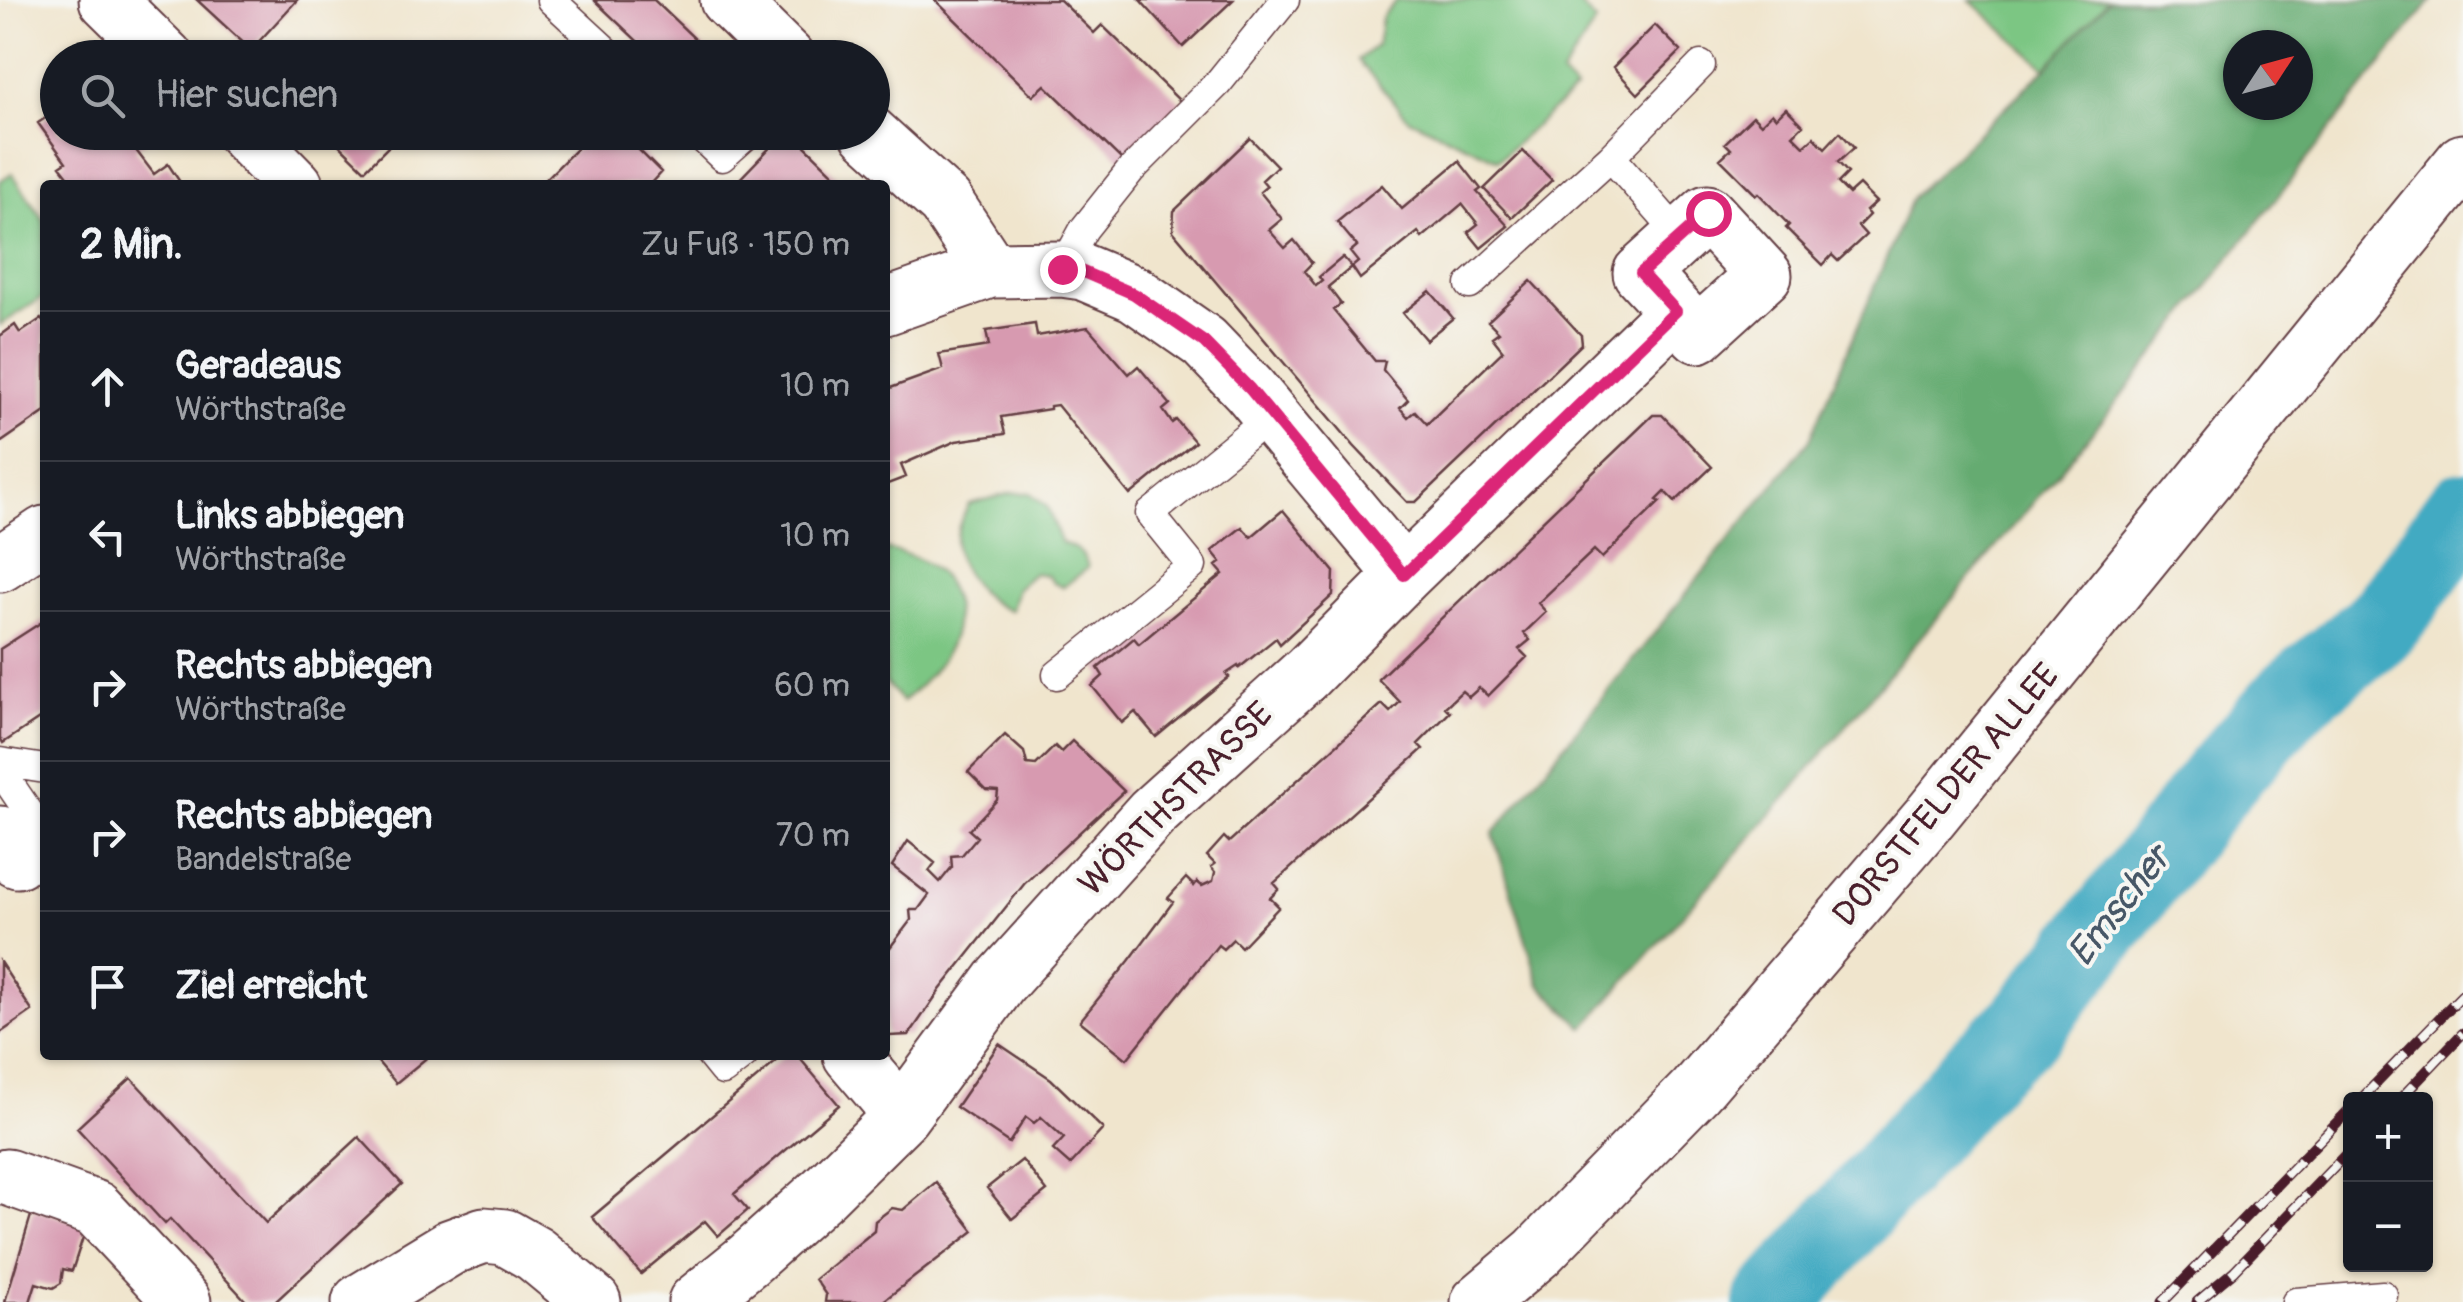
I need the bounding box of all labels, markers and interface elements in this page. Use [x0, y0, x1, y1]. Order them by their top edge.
north arrow [2223, 30, 2313, 120]
search box [40, 40, 890, 150]
icon: search [75, 68, 130, 123]
text: Hier suchen [155, 71, 338, 119]
route start [1686, 191, 1732, 237]
text: 2 Min. [80, 219, 183, 271]
text: Zu Fuß · 150 m [641, 225, 850, 265]
route end [1040, 247, 1086, 293]
text: Geradeaus [175, 342, 341, 390]
icon: ahead [80, 359, 135, 414]
text: 10 m [780, 366, 850, 406]
text: Wörthstraße [175, 390, 346, 430]
text: Links abbiegen [175, 492, 404, 540]
icon: left [80, 509, 135, 564]
text: 10 m [780, 516, 850, 556]
text: Wörthstraße [175, 540, 346, 580]
text: Rechts abbiegen [175, 642, 433, 690]
street label: DORSTFELDER ALLEE [1823, 655, 2069, 935]
icon: right [80, 659, 135, 714]
text: 60 m [774, 666, 850, 706]
text: Wörthstraße [175, 690, 346, 730]
street label: WÖRTHSTRASSE [1070, 693, 1282, 905]
text: Rechts abbiegen [175, 792, 433, 840]
icon: right [80, 809, 135, 864]
text: 70 m [776, 816, 850, 856]
water label: Emscher [2057, 833, 2184, 976]
text: Bandelstraße [175, 840, 351, 880]
icon: arrive [80, 959, 135, 1014]
text: Ziel erreicht [175, 962, 367, 1010]
map controls [2343, 1092, 2433, 1272]
button: + [2343, 1092, 2433, 1182]
button: − [2343, 1182, 2433, 1272]

